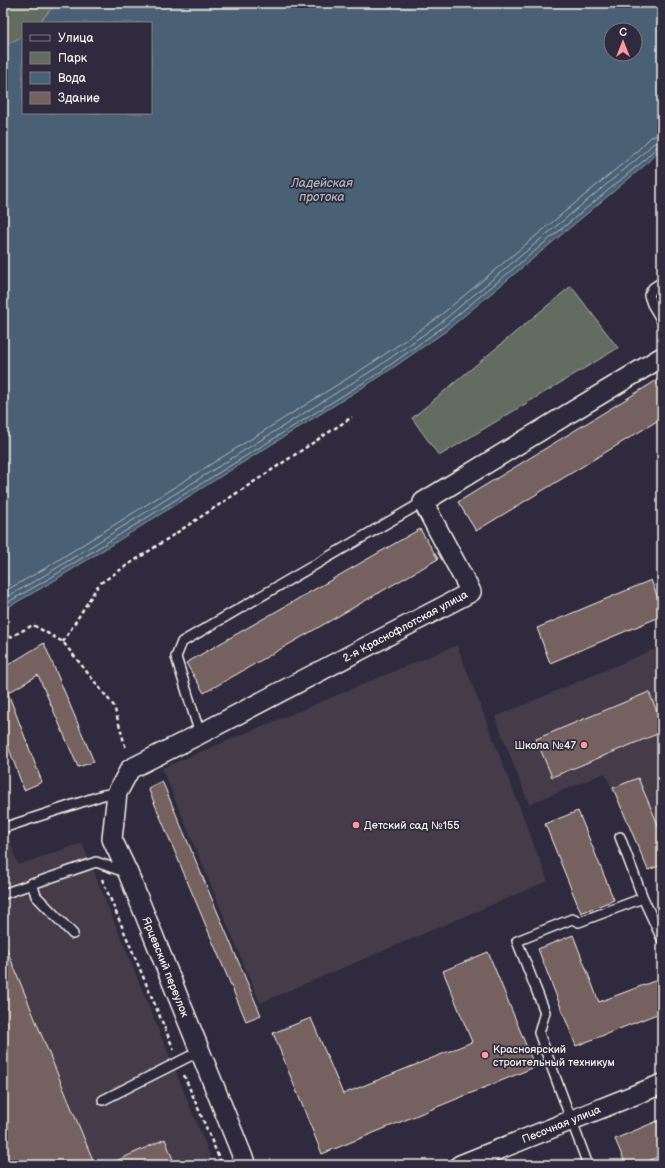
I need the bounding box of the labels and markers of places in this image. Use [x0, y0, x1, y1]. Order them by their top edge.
place label: Школа №47 [514, 739, 577, 752]
marker: Школа №47 [579, 740, 589, 750]
place label: Детский сад №155 [364, 819, 460, 832]
marker: Детский сад №155 [351, 820, 361, 830]
place label: Красноярский строительный техникум [493, 1043, 615, 1069]
marker: Красноярский строительный техникум [480, 1050, 490, 1060]

